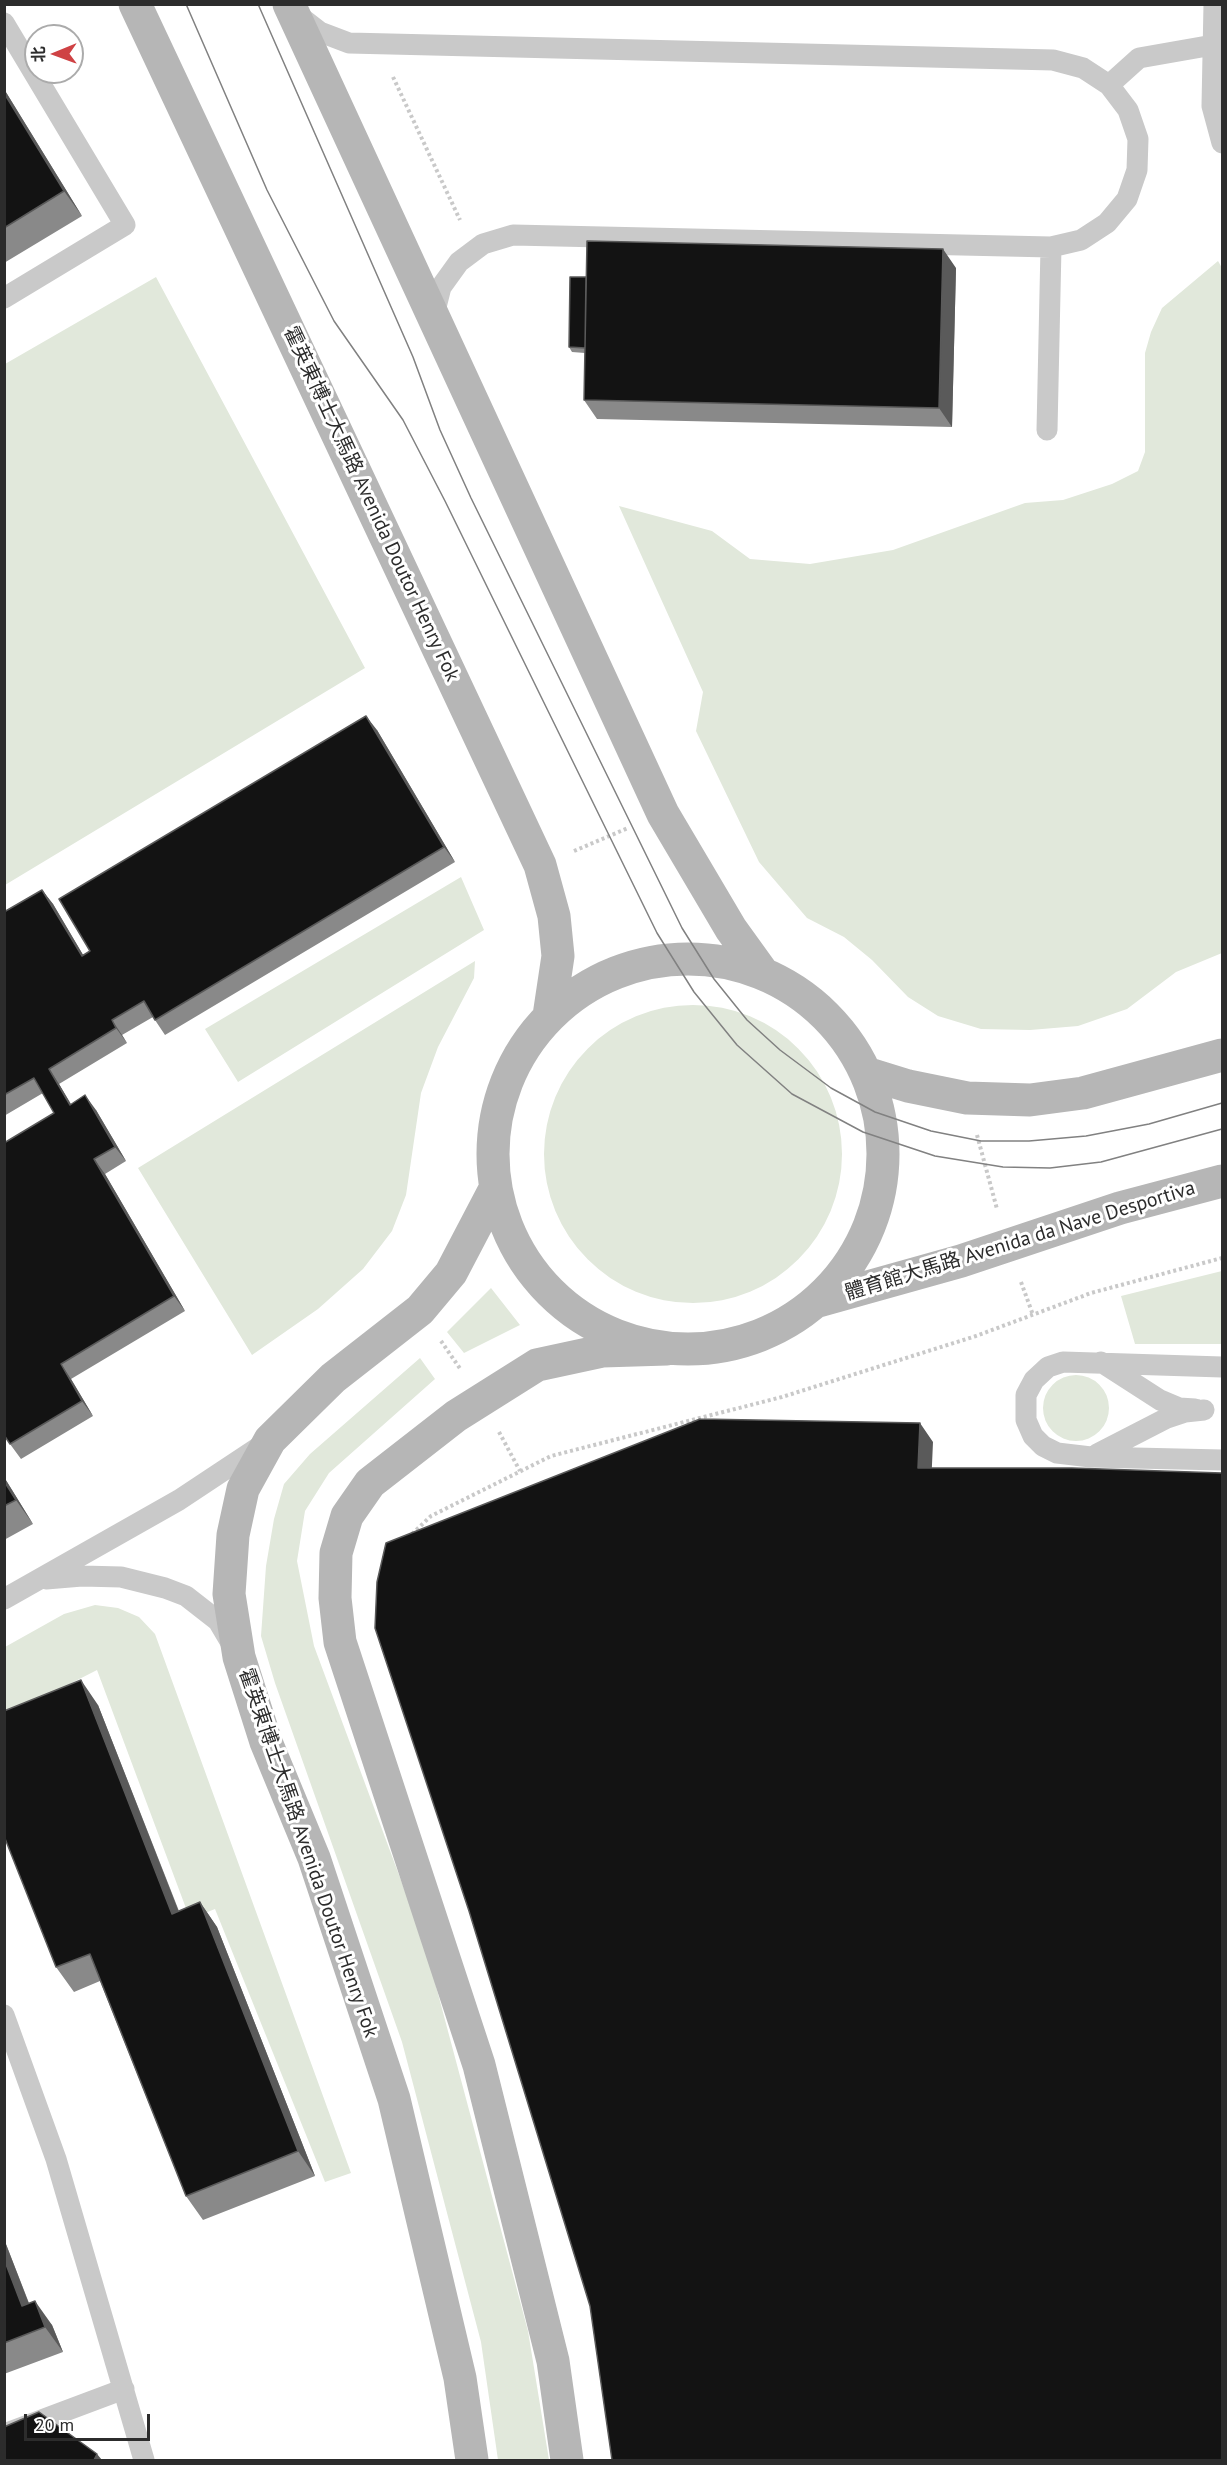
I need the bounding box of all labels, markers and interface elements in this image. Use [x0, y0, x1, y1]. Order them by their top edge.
north arrow [24, 24, 84, 84]
text: 北 [28, 46, 48, 62]
street label: 霍英東博士大馬路 Avenida Doutor Henry Fok [278, 323, 464, 685]
street label: 體育館大馬路 Avenida da Nave Desportiva [842, 1176, 1198, 1306]
street label: 霍英東博士大馬路 Avenida Doutor Henry Fok [233, 1665, 383, 2041]
scale bar [27, 2402, 153, 2440]
text: 20 m [35, 2413, 74, 2436]

